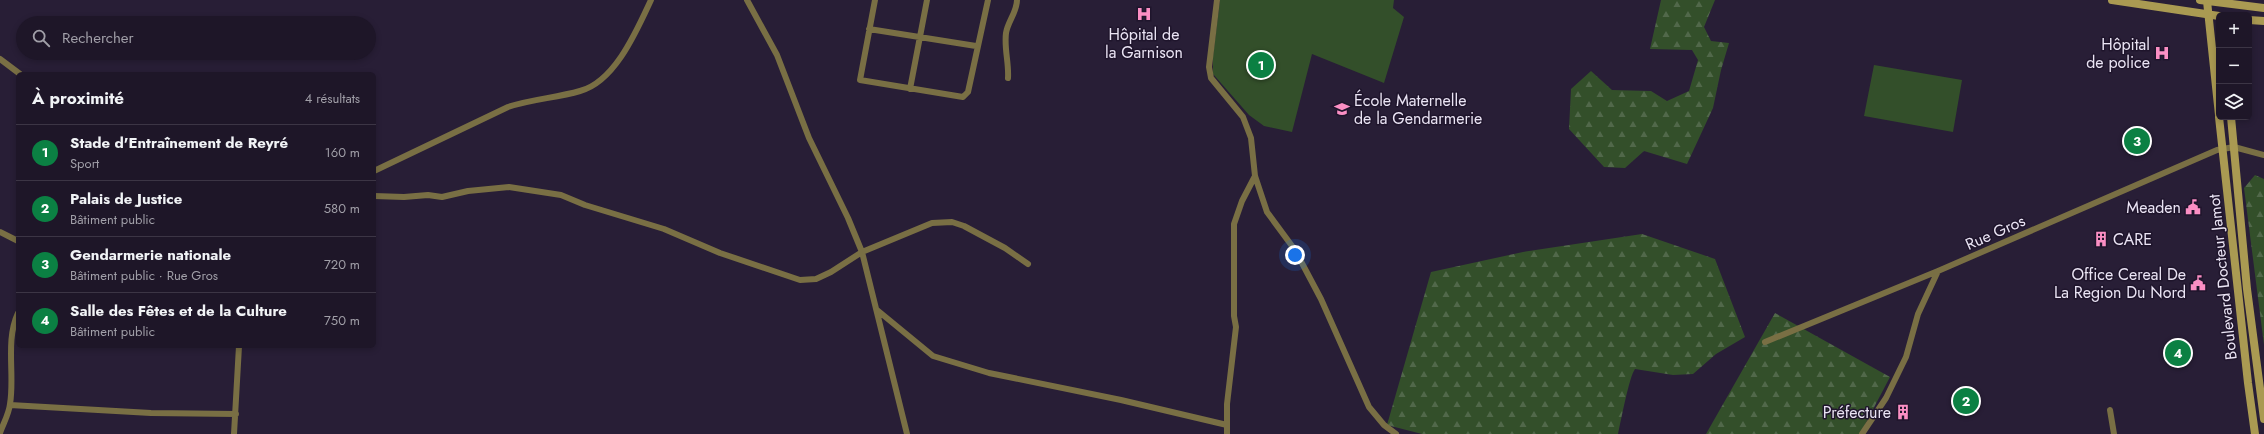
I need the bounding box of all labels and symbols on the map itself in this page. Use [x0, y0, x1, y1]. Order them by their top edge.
hospital icon: Hôpital de la Garnison [1135, 5, 1153, 23]
place label: Hôpital de la Garnison [1105, 23, 1183, 64]
place label: Hôpital de police [2086, 33, 2150, 74]
hospital icon: Hôpital de police [2153, 44, 2171, 62]
pin: 1 [1248, 50, 1274, 80]
place label: École Maternelle de la Gendarmerie [1354, 89, 1482, 130]
school or university icon: École Maternelle de la Gendarmerie [1333, 100, 1351, 118]
pin: 3 [2124, 126, 2150, 156]
street label: Boulevard Docteur Jamot [2202, 193, 2243, 361]
place label: Meaden [2126, 196, 2181, 219]
public building icon: Meaden [2184, 198, 2202, 216]
street label: Rue Gros [1962, 209, 2029, 256]
place label: CARE [2113, 228, 2152, 251]
building icon: CARE [2092, 230, 2110, 248]
your location [1285, 245, 1305, 265]
place label: Office Cereal De La Region Du Nord [2054, 263, 2186, 304]
public building icon: Office Cereal De La Region Du Nord [2189, 274, 2207, 292]
pin: 4 [2165, 338, 2191, 368]
pin: 2 [1953, 386, 1979, 416]
place label: Préfecture [1823, 401, 1891, 424]
building icon: Préfecture [1894, 403, 1912, 421]

